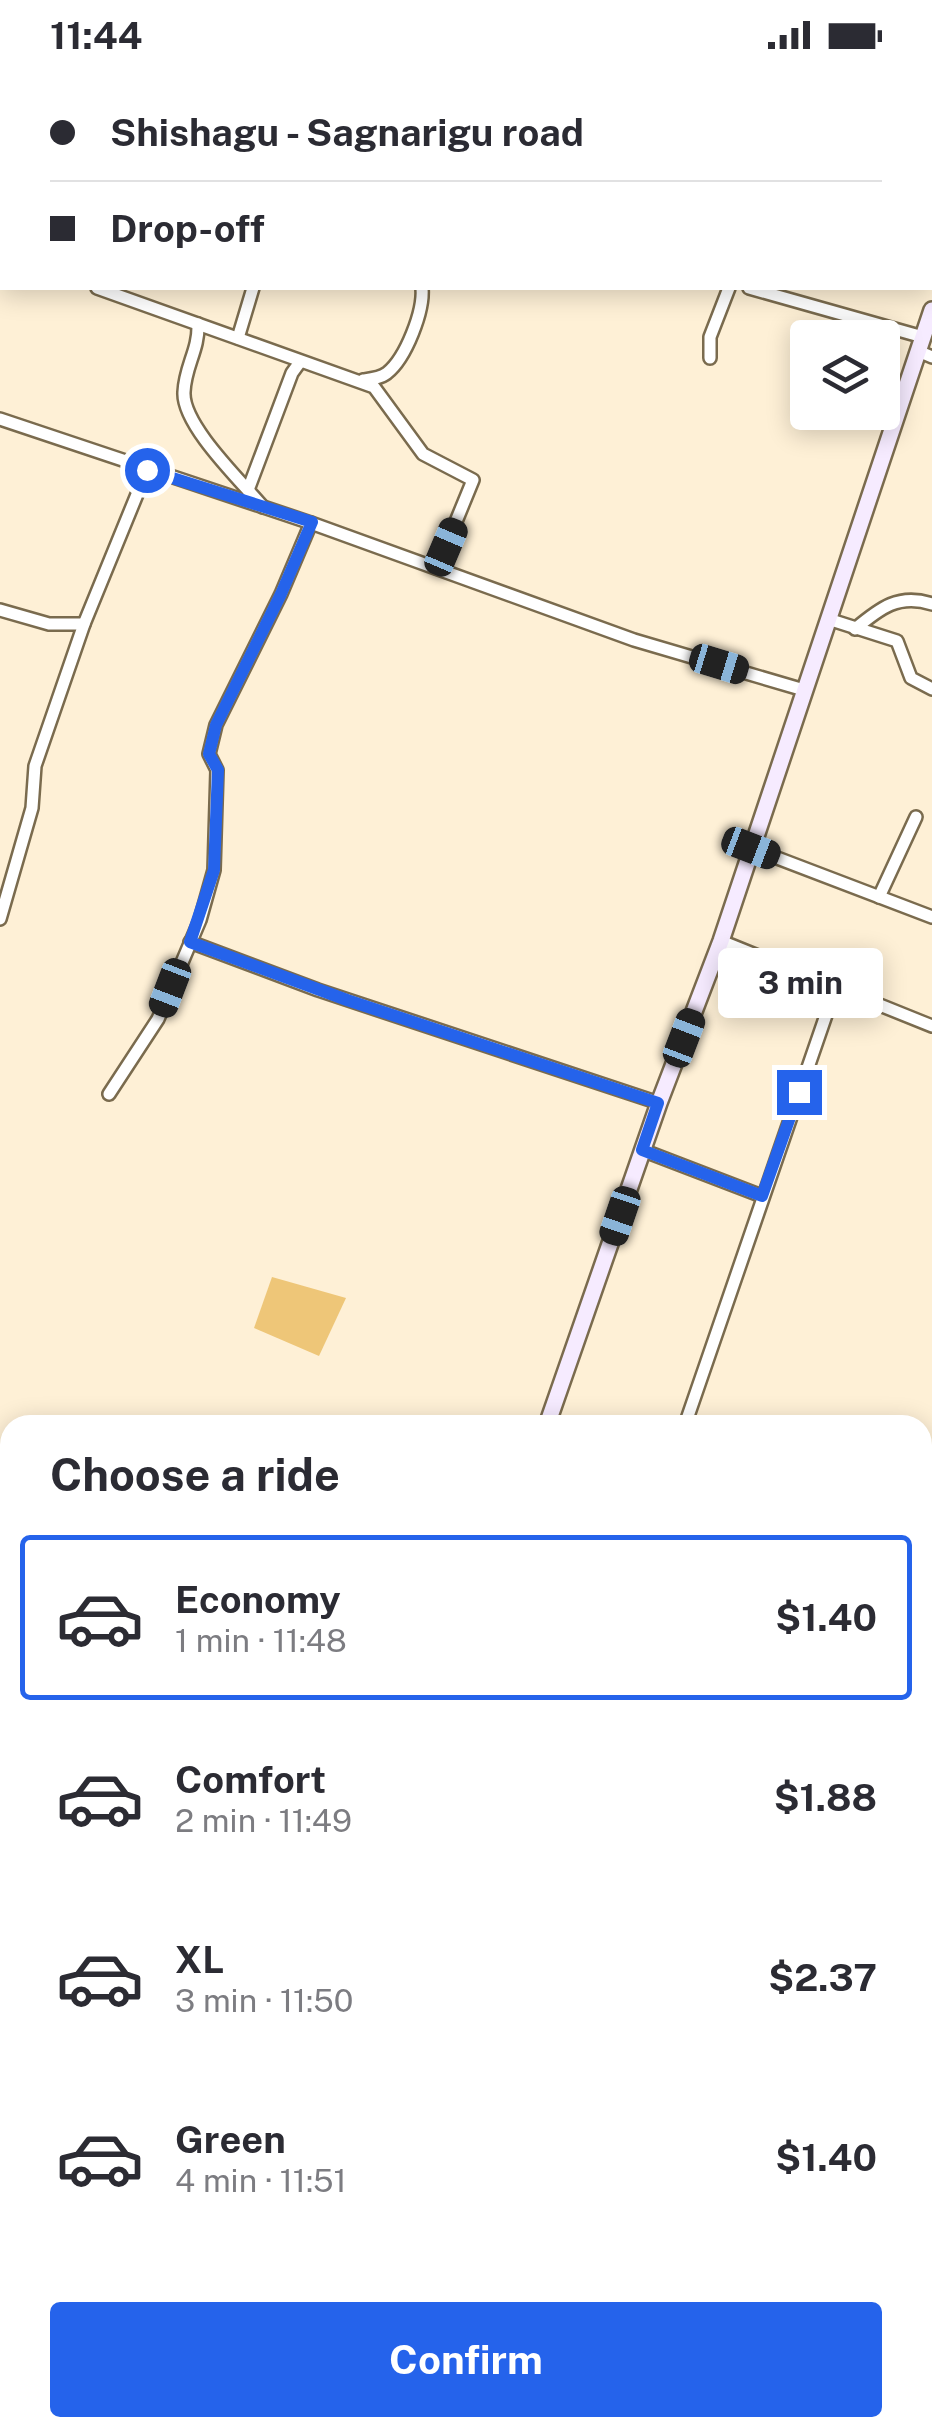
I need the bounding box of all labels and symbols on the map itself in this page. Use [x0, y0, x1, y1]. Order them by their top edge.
route start [125, 448, 170, 493]
car [420, 514, 472, 580]
car [686, 641, 752, 687]
car [718, 823, 784, 873]
callout: 3 min [716, 947, 882, 1017]
car [145, 955, 195, 1021]
car [659, 1005, 709, 1071]
route end [777, 1070, 822, 1115]
car [596, 1183, 644, 1249]

